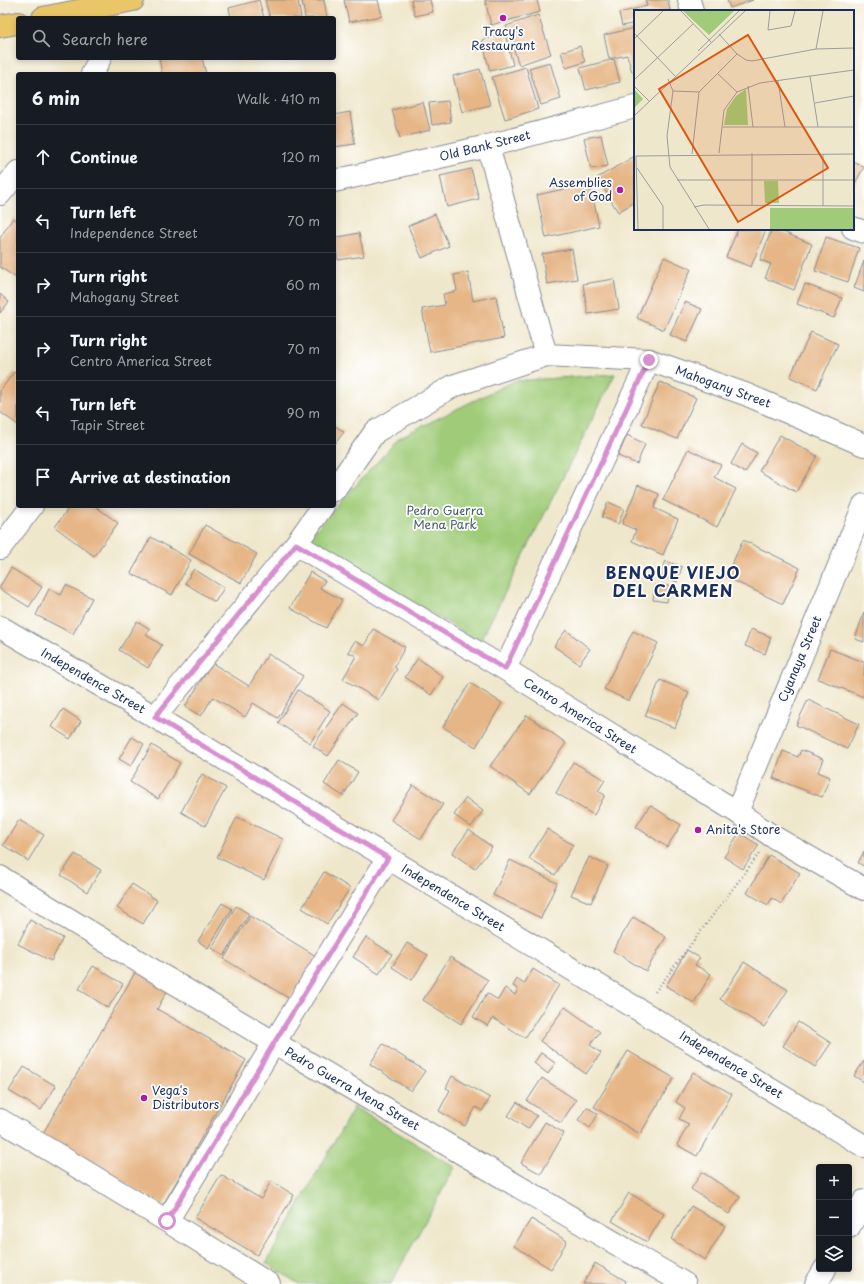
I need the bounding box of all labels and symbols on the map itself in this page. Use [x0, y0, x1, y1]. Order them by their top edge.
inset map [634, 10, 854, 230]
marker: Tracy's Restaurant [498, 13, 508, 23]
place label: Tracy's Restaurant [471, 22, 535, 54]
street label: Old Bank Street [437, 125, 532, 165]
place label: Assemblies of God [549, 173, 613, 205]
marker: Assemblies of God [615, 185, 625, 195]
route end [640, 351, 658, 369]
street label: Mahogany Street [673, 360, 774, 412]
park label: Pedro Guerra Mena Park [407, 501, 484, 533]
district label: BENQUE VIEJO DEL CARMEN [606, 560, 740, 602]
street label: Cyanaya Street [773, 613, 825, 705]
street label: Independence Street [38, 643, 149, 717]
street label: Centro America Street [520, 673, 641, 758]
place label: Anita's Store [706, 820, 780, 838]
marker: Anita's Store [693, 825, 703, 835]
street label: Independence Street [398, 859, 509, 935]
street label: Independence Street [676, 1026, 787, 1102]
street label: Pedro Guerra Mena Street [282, 1042, 423, 1134]
place label: Vega's Distributors [152, 1081, 220, 1113]
marker: Vega's Distributors [139, 1093, 149, 1103]
route start [158, 1212, 176, 1230]

